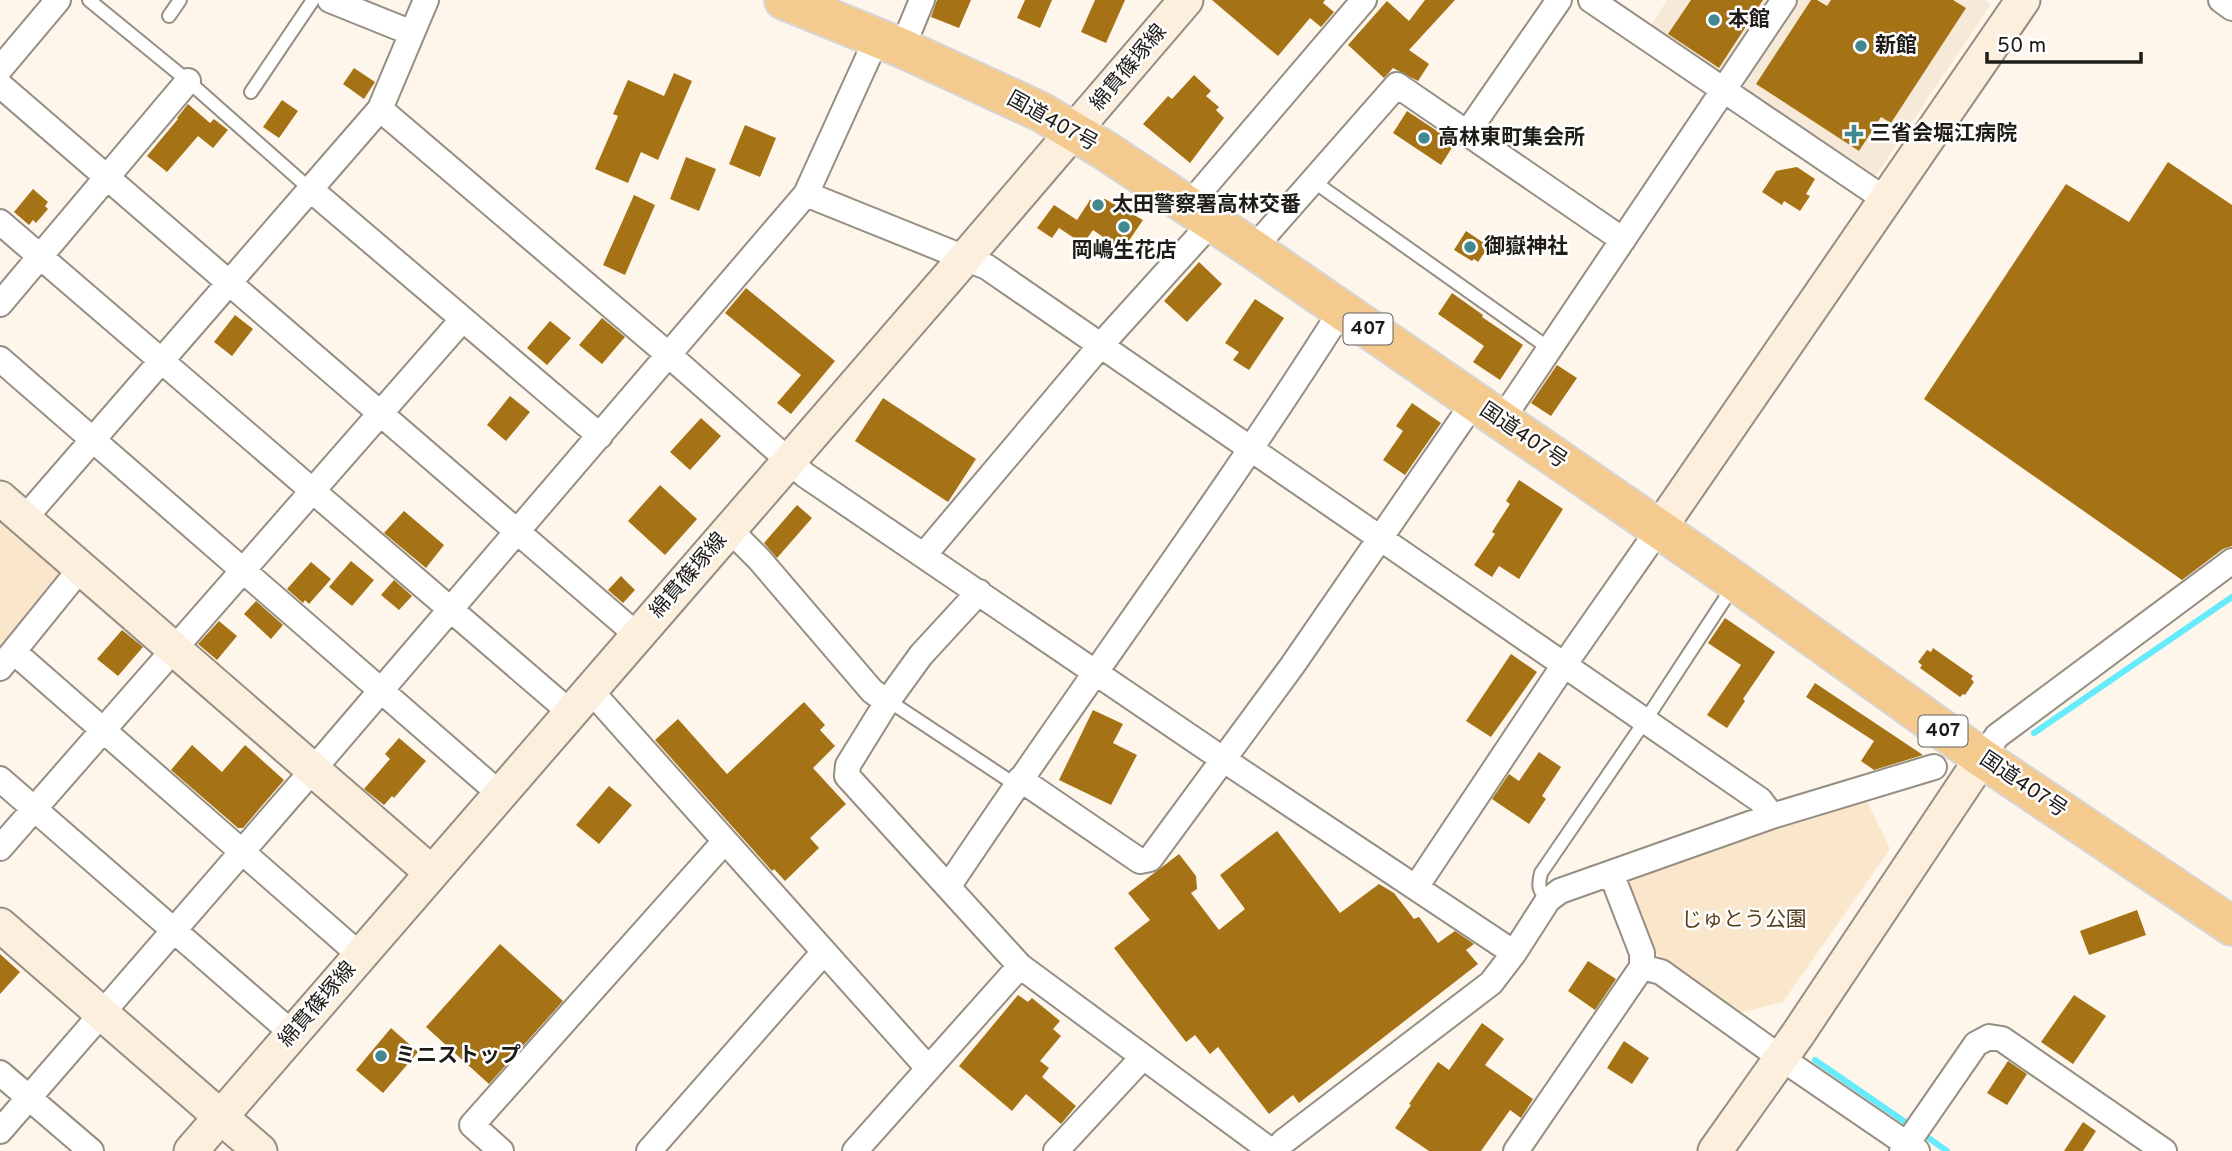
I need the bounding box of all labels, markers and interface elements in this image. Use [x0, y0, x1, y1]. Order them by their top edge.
place label: 本館 [1728, 7, 1770, 34]
marker: 本館 [1706, 12, 1722, 28]
street label: 綿貫篠塚線 [1085, 19, 1173, 117]
scale bar [1987, 21, 2141, 65]
place label: 新館 [1875, 33, 1917, 60]
text: 50 m [1997, 33, 2046, 60]
marker: 新館 [1853, 38, 1869, 54]
street label: 国道407号 [1002, 86, 1102, 158]
place label: 三省会堀江病院 [1870, 121, 2017, 148]
marker: 三省会堀江病院 [1844, 124, 1864, 144]
place label: 高林東町集会所 [1438, 125, 1585, 152]
marker: 高林東町集会所 [1416, 130, 1432, 146]
place label: 太田警察署高林交番 [1112, 192, 1301, 219]
marker: 太田警察署高林交番 [1090, 197, 1106, 213]
marker: 岡嶋生花店 [1116, 219, 1132, 235]
place label: 御嶽神社 [1484, 234, 1568, 261]
place label: 岡嶋生花店 [1072, 238, 1177, 265]
marker: 御嶽神社 [1462, 239, 1478, 255]
road number: 407 [1344, 314, 1392, 344]
street label: 国道407号 [1474, 397, 1572, 475]
street label: 綿貫篠塚線 [644, 528, 734, 624]
road number: 407 [1918, 716, 1968, 746]
street label: 国道407号 [1974, 746, 2072, 824]
park label: じゅとう公園 [1681, 907, 1807, 934]
street label: 綿貫篠塚線 [273, 957, 363, 1053]
place label: ミニストップ [395, 1043, 521, 1070]
marker: ミニストップ [373, 1048, 389, 1064]

